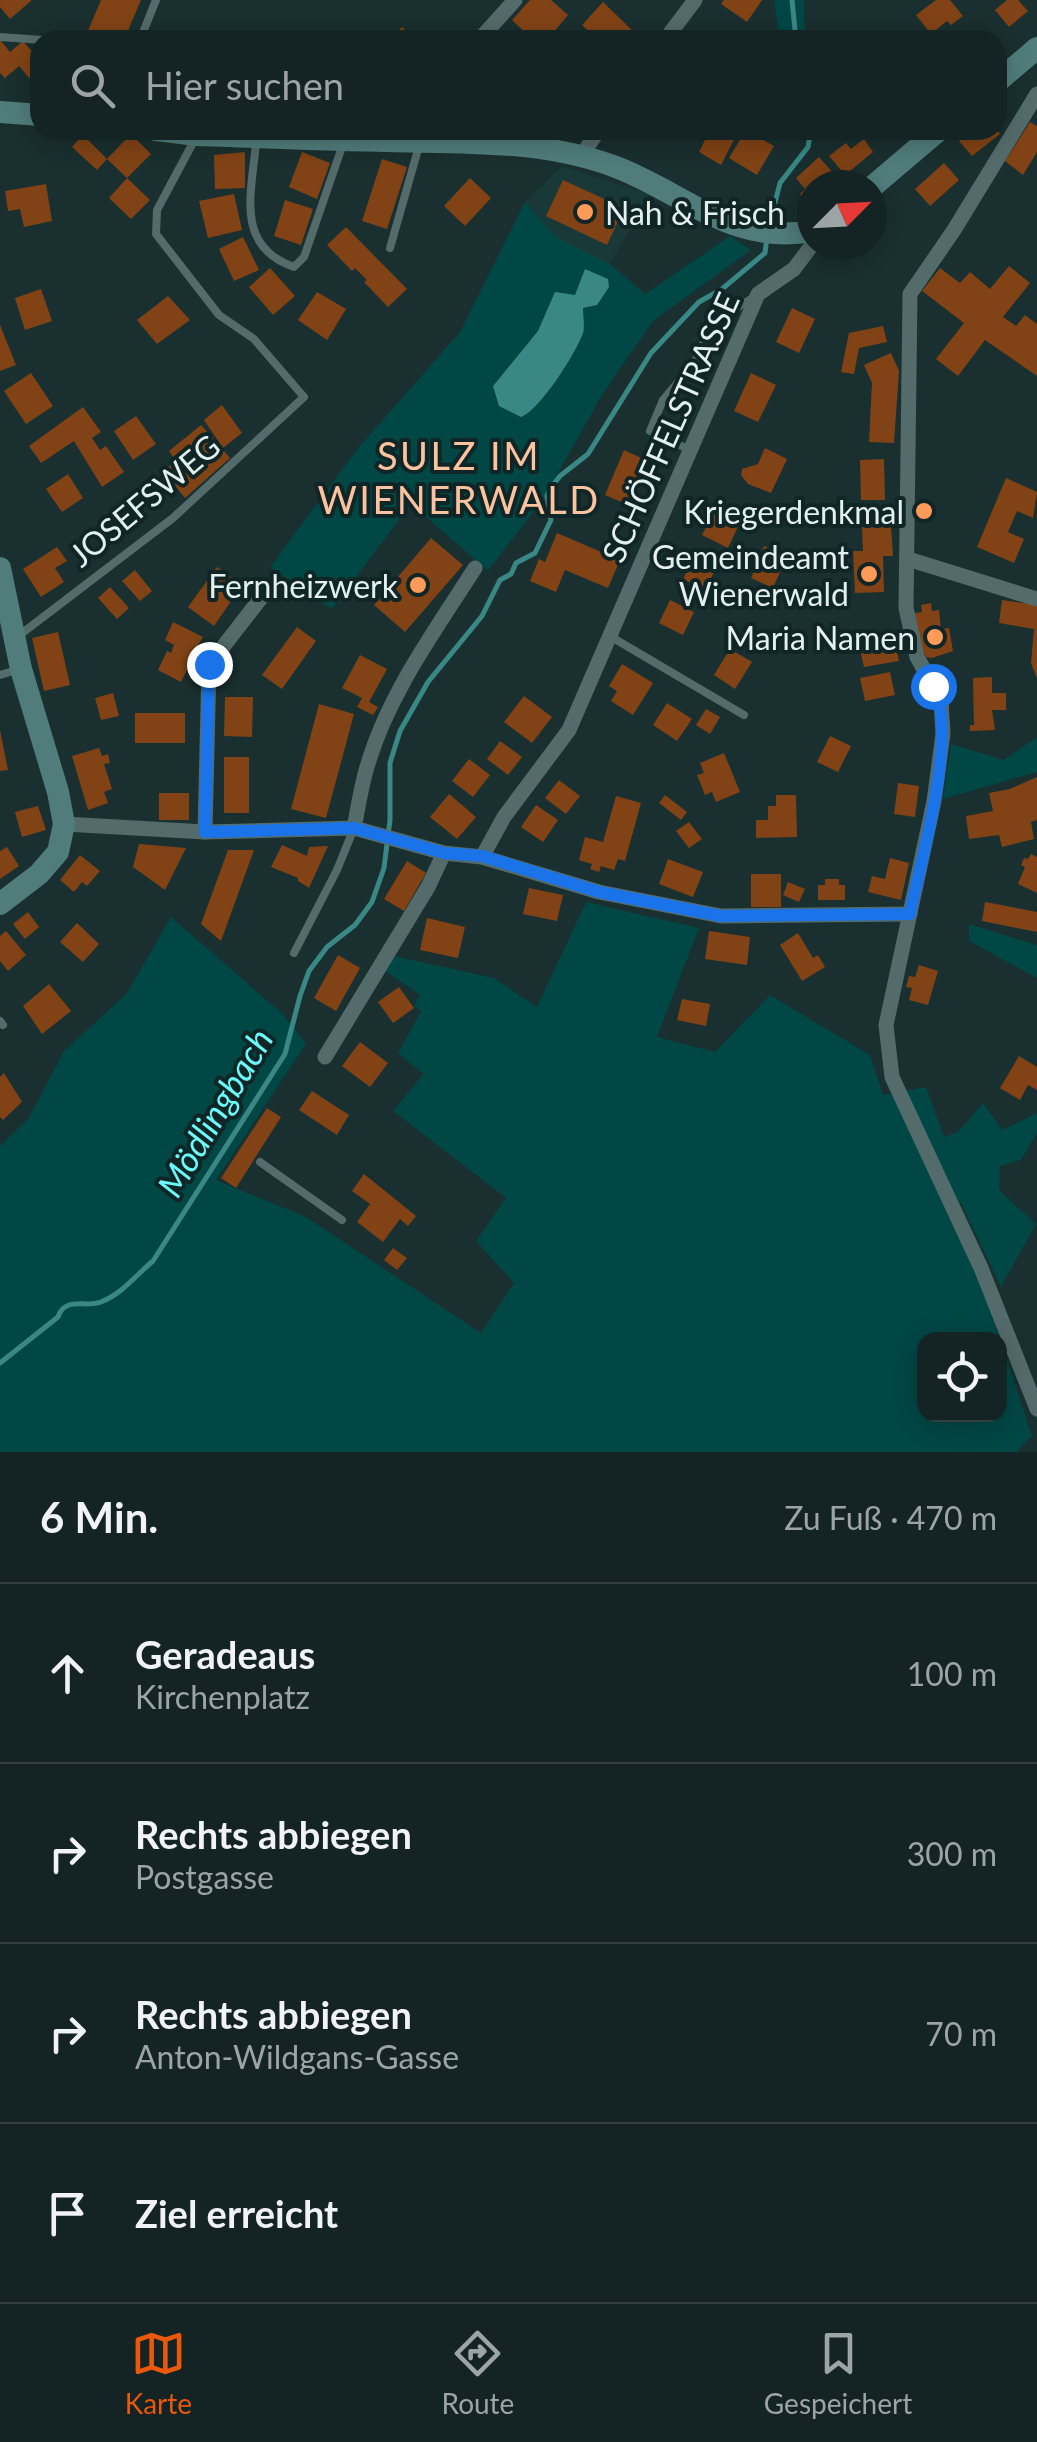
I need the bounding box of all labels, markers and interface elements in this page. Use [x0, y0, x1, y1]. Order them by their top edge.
search box [30, 30, 1007, 140]
icon: search [65, 58, 120, 113]
text: Hier suchen [145, 62, 344, 108]
north arrow [797, 170, 887, 260]
place label: Nah & Frisch [605, 193, 785, 232]
marker: Nah & Frisch [574, 201, 596, 223]
street label: SCHÖFFELSTRASSE [593, 286, 747, 568]
street label: JOSEFSWEG [61, 426, 227, 574]
district label: SULZ IM WIENERWALD [317, 432, 601, 522]
place label: Kriegerdenkmal [684, 492, 904, 531]
marker: Kriegerdenkmal [913, 500, 935, 522]
place label: Gemeindeamt Wienerwald [652, 537, 850, 613]
marker: Gemeindeamt Wienerwald [858, 563, 880, 585]
place label: Fernheizwerk [208, 566, 399, 605]
marker: Fernheizwerk [407, 574, 429, 596]
place label: Maria Namen [726, 618, 915, 657]
marker: Maria Namen [924, 626, 946, 648]
route end [187, 642, 233, 688]
route start [911, 664, 957, 710]
water label: Mödlingbach [147, 1020, 281, 1204]
map controls [917, 1332, 1007, 1422]
button: locate [917, 1332, 1007, 1422]
text: 6 Min. [40, 1492, 158, 1542]
text: Zu Fuß · 470 m [784, 1498, 997, 1537]
text: Geradeaus [135, 1631, 315, 1677]
icon: ahead [40, 1646, 95, 1701]
text: 100 m [907, 1654, 997, 1693]
text: Kirchenplatz [135, 1677, 310, 1716]
text: Rechts abbiegen [135, 1811, 412, 1857]
icon: right [40, 1826, 95, 1881]
text: 300 m [907, 1834, 997, 1873]
text: Postgasse [135, 1857, 274, 1896]
text: Rechts abbiegen [135, 1991, 412, 2037]
icon: right [40, 2006, 95, 2061]
text: 70 m [925, 2014, 997, 2053]
text: Anton-Wildgans-Gasse [135, 2037, 459, 2076]
icon: arrive [40, 2186, 95, 2241]
text: Ziel erreicht [135, 2190, 338, 2236]
tab: Karte [125, 2326, 192, 2420]
tab: Route [442, 2326, 514, 2420]
tab: Gespeichert [764, 2326, 912, 2420]

